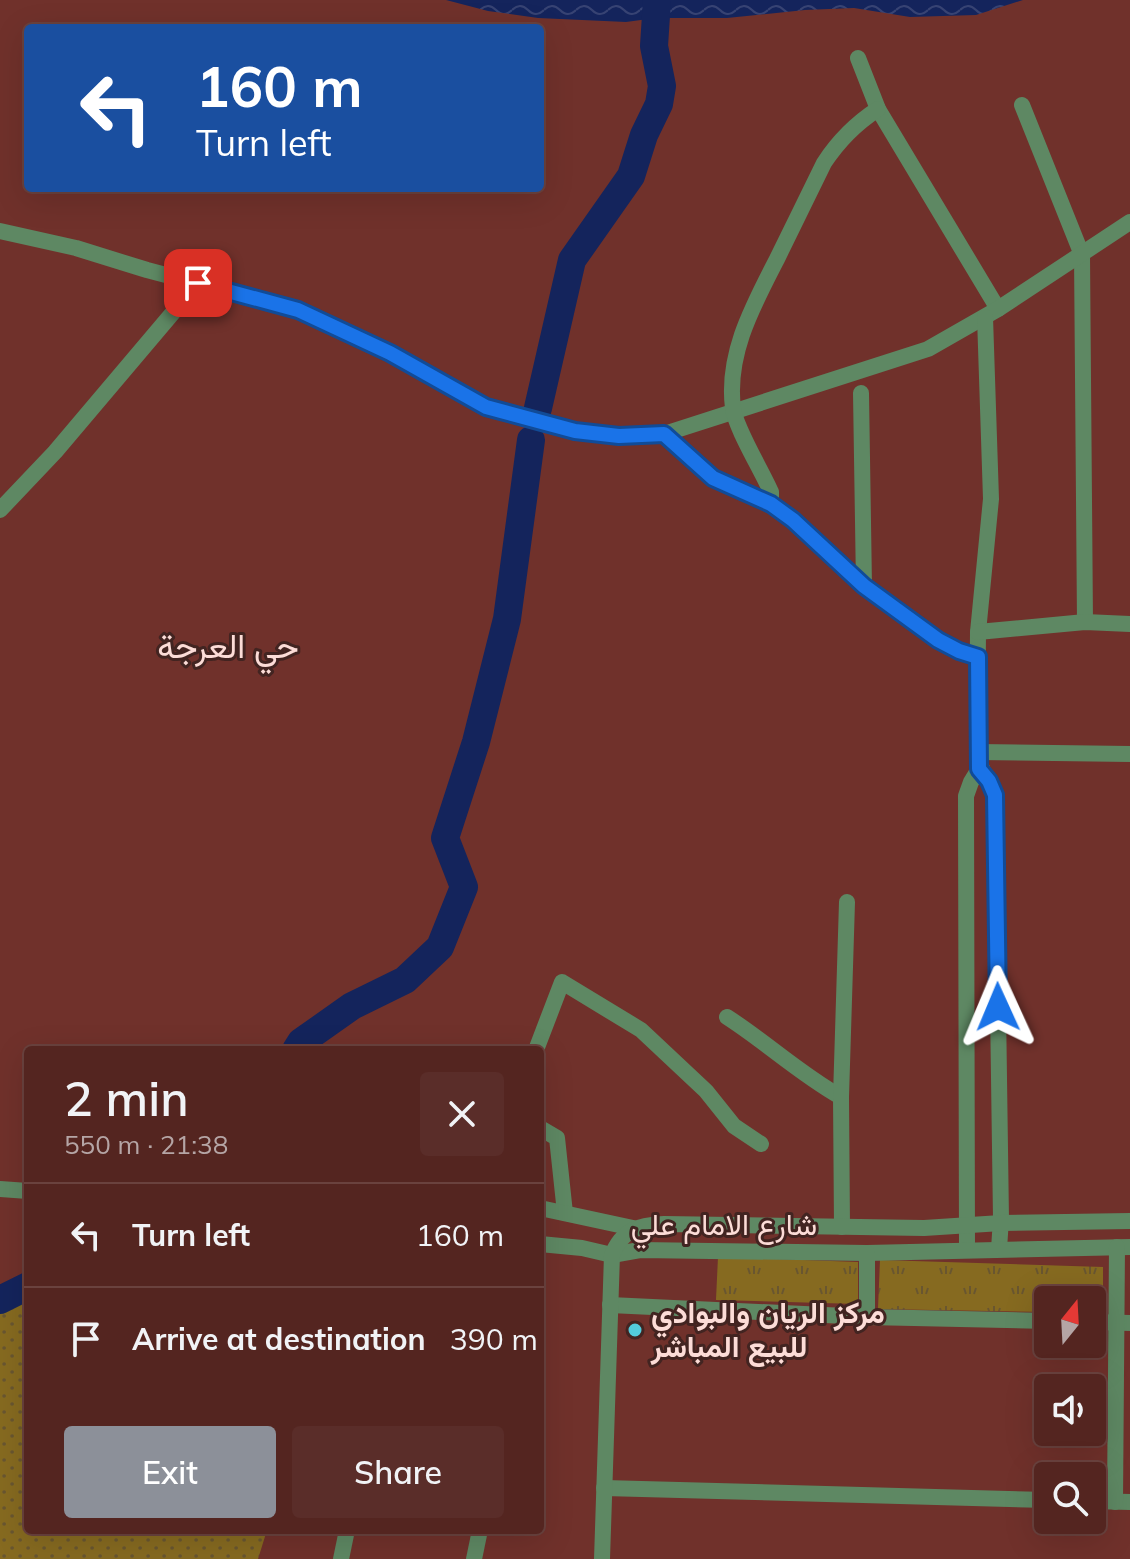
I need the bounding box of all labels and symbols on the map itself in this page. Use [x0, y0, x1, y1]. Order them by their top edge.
pin [164, 249, 232, 317]
district label: حي العرجة [157, 624, 299, 674]
position arrow [956, 965, 1040, 1049]
street label: شارع الامام علي [631, 1205, 817, 1249]
north arrow [1034, 1286, 1106, 1358]
place label: مركز الريان والبوادي للبيع المباشر [650, 1293, 885, 1367]
marker: مركز الريان والبوادي للبيع المباشر [626, 1321, 644, 1339]

